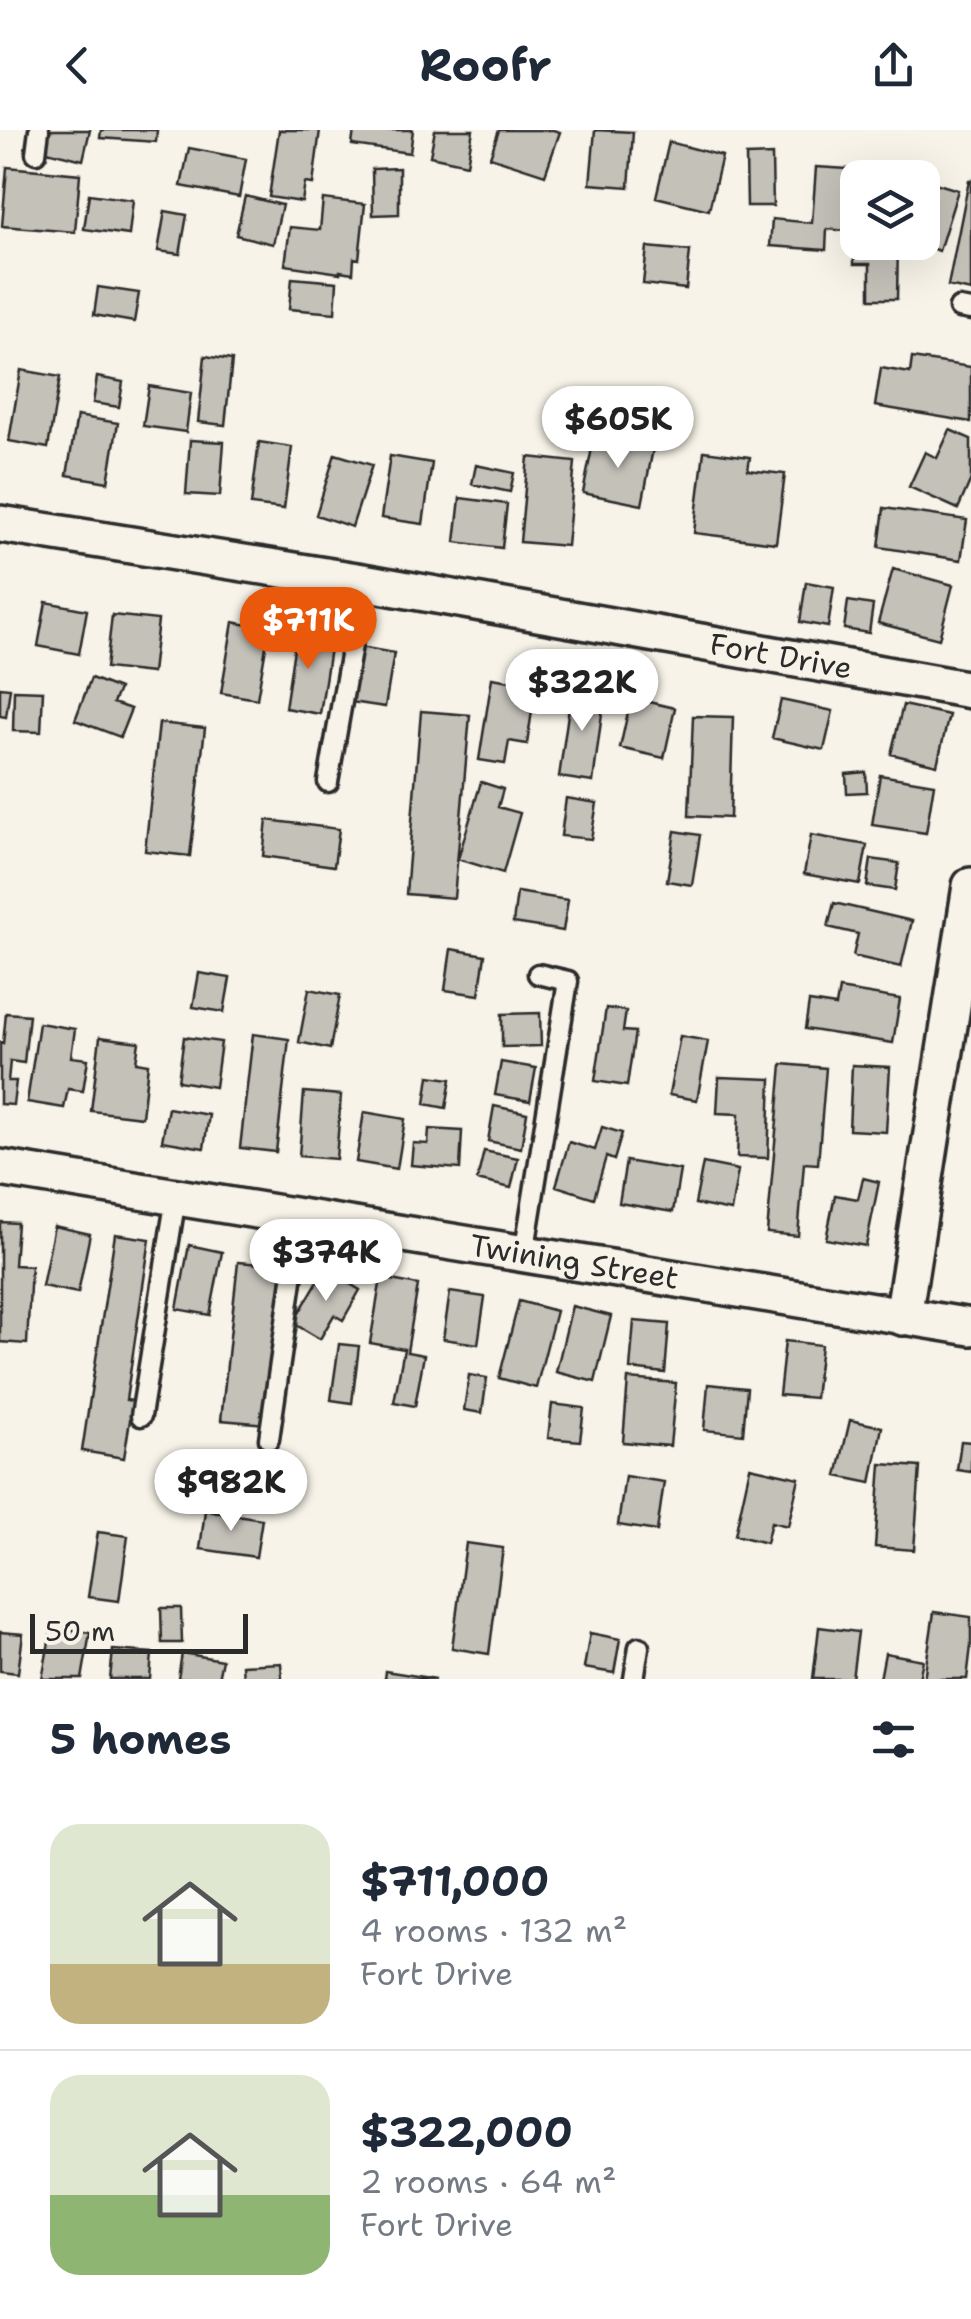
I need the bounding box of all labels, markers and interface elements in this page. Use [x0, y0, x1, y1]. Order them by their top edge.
text: Roofr [419, 35, 552, 95]
icon: back [50, 38, 105, 93]
icon: share [866, 38, 921, 93]
map controls [840, 160, 940, 260]
button: layers [840, 160, 940, 260]
pin: $605K [548, 386, 688, 471]
text: $605K [564, 397, 672, 440]
pin: $711K [238, 587, 378, 672]
text: $711K [262, 598, 354, 641]
street label: Fort Drive [707, 623, 855, 688]
pin: $322K [512, 649, 652, 734]
text: $322K [527, 660, 637, 703]
pin: $374K [256, 1219, 396, 1304]
street label: Twining Street [467, 1224, 682, 1299]
text: $374K [271, 1230, 381, 1273]
pin: $982K [161, 1449, 301, 1534]
text: $982K [176, 1460, 286, 1503]
scale bar [30, 1609, 248, 1654]
text: 50 m [45, 1612, 115, 1650]
text: 5 homes [50, 1711, 231, 1767]
icon: filters [866, 1712, 921, 1767]
text: $711,000 [360, 1853, 549, 1909]
icon: home [130, 1864, 250, 1984]
text: 4 rooms · 132 m² [360, 1909, 627, 1952]
text: Fort Drive [360, 1952, 513, 1995]
text: $322,000 [360, 2104, 573, 2160]
icon: home [130, 2115, 250, 2235]
text: 2 rooms · 64 m² [360, 2160, 616, 2203]
text: Fort Drive [360, 2203, 513, 2246]

